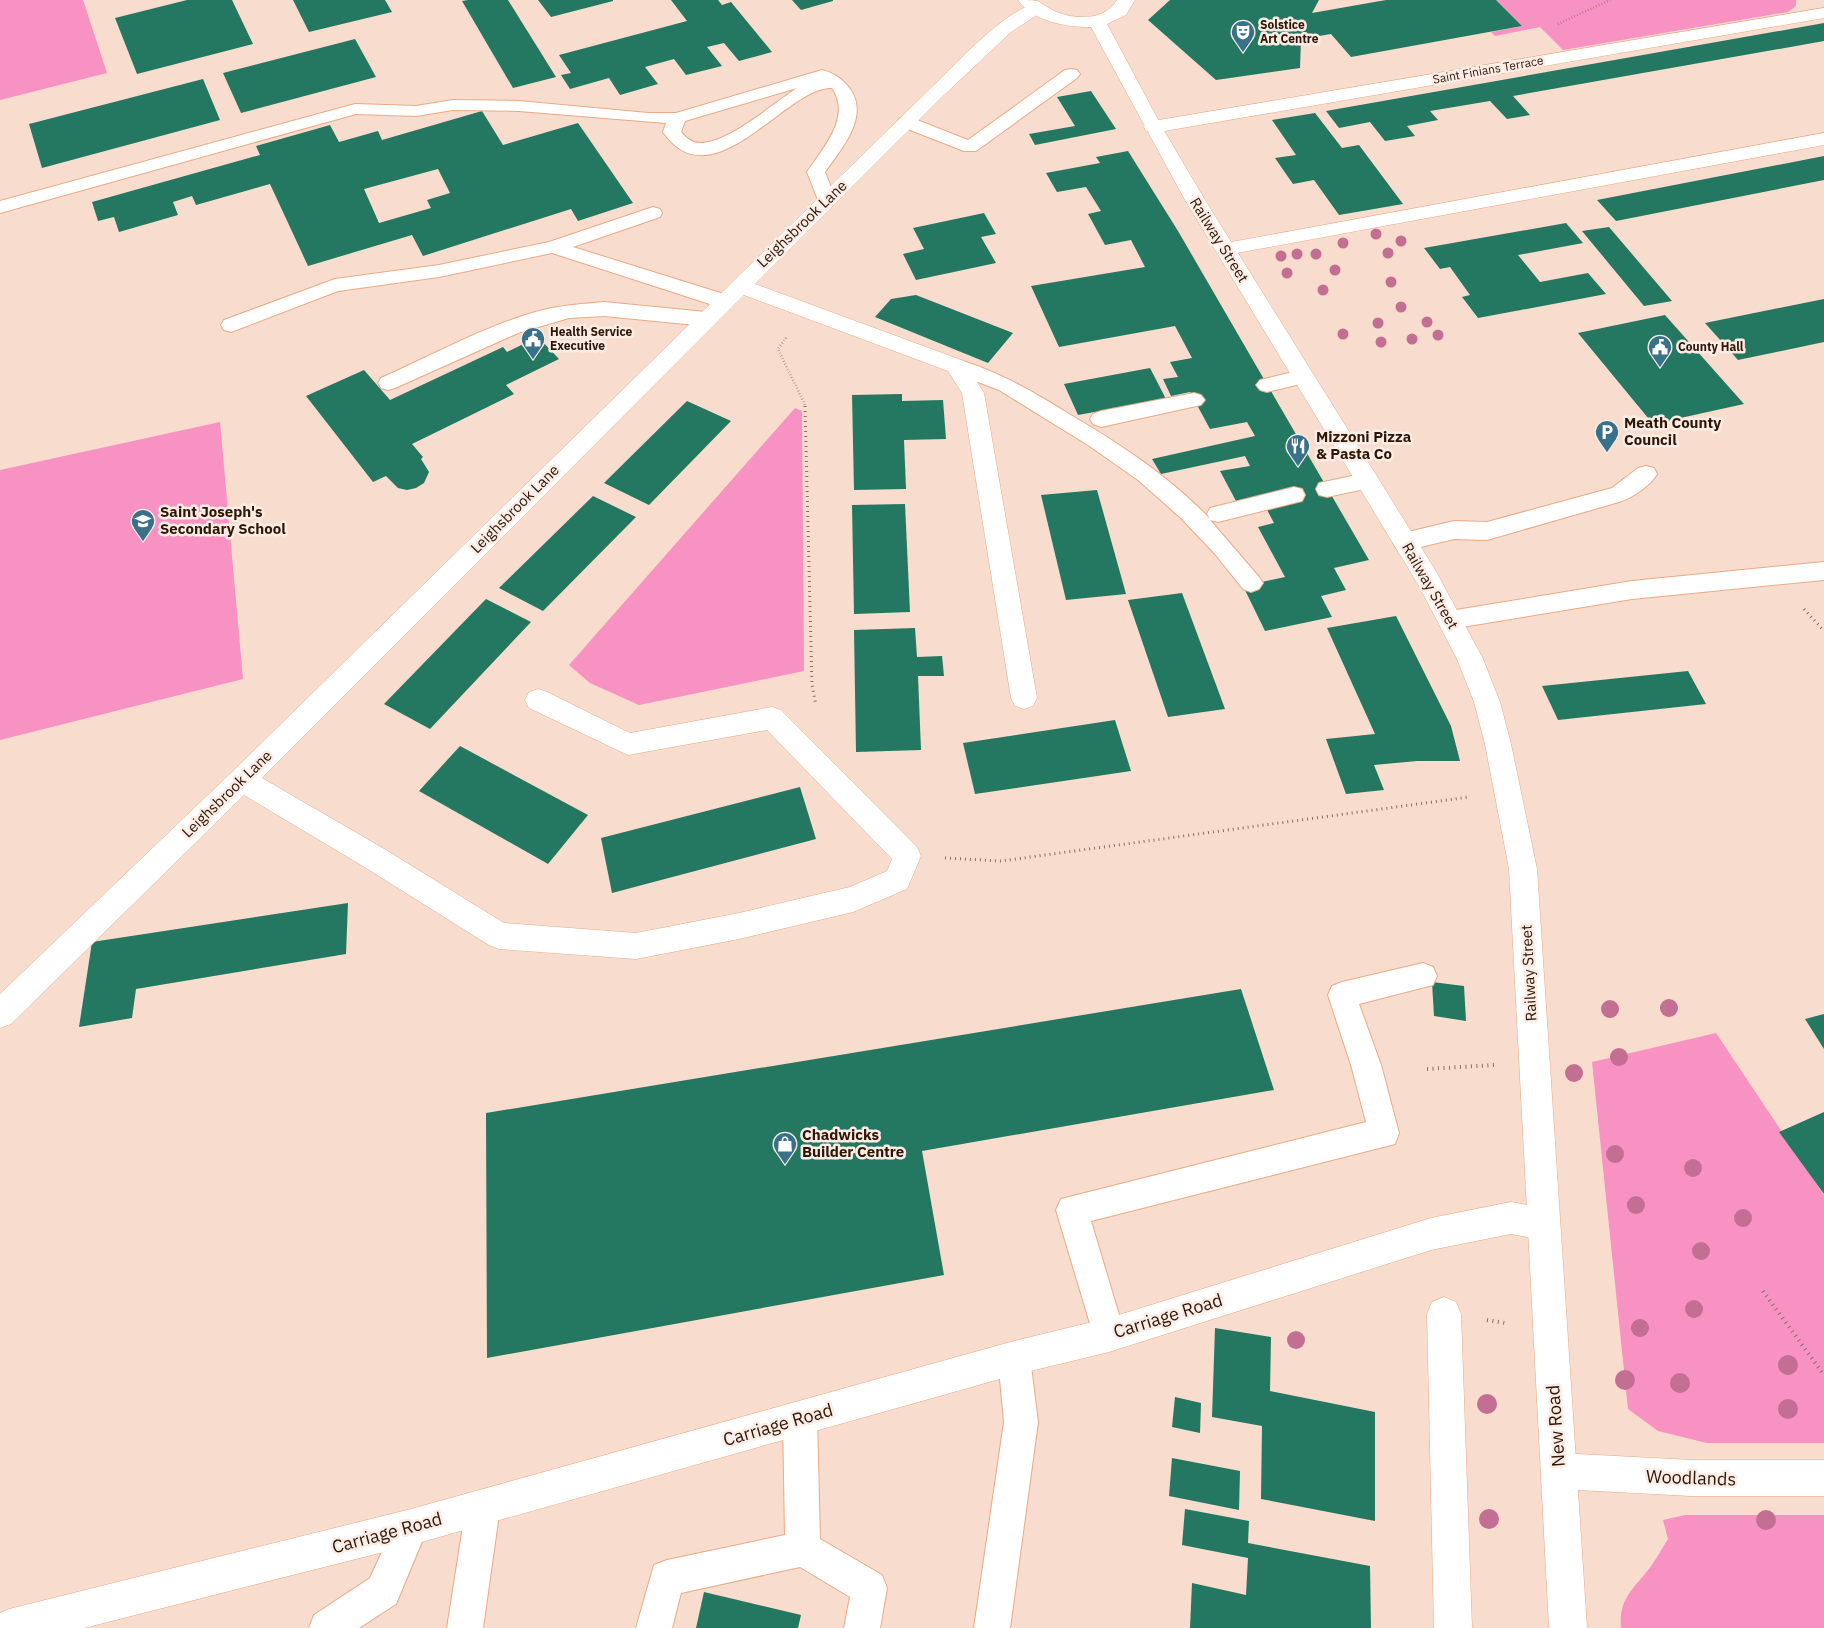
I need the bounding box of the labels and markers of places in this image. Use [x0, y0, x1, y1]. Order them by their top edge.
place label: Solstice Art Centre [1260, 17, 1319, 46]
theatre icon: Solstice Art Centre [1230, 19, 1256, 53]
place label: Health Service Executive [550, 324, 633, 353]
public building icon: Health Service Executive [520, 326, 546, 360]
public building icon: County Hall [1647, 334, 1673, 368]
place label: County Hall [1678, 339, 1744, 354]
place label: Meath County Council [1624, 413, 1721, 449]
parking icon: Meath County Council [1594, 419, 1620, 453]
place label: Mizzoni Pizza & Pasta Co [1316, 427, 1412, 463]
restaurant icon: Mizzoni Pizza & Pasta Co [1285, 433, 1311, 467]
place label: Saint Joseph's Secondary School [160, 502, 286, 538]
school or university icon: Saint Joseph's Secondary School [130, 508, 156, 542]
place label: Chadwicks Builder Centre [802, 1125, 904, 1161]
shop icon: Chadwicks Builder Centre [772, 1131, 798, 1165]

